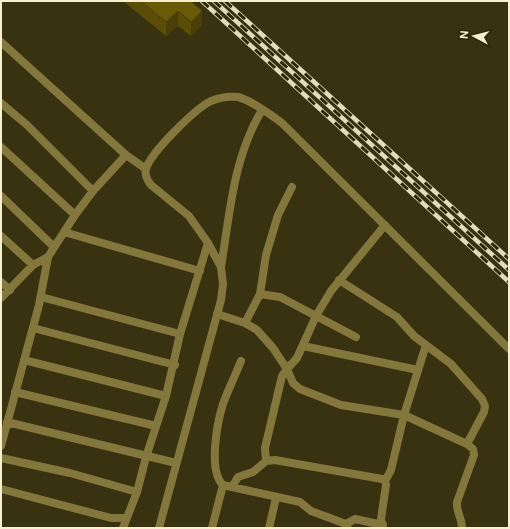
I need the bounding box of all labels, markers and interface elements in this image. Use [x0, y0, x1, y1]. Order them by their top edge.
north arrow [454, 16, 494, 56]
text: N [458, 30, 471, 40]

